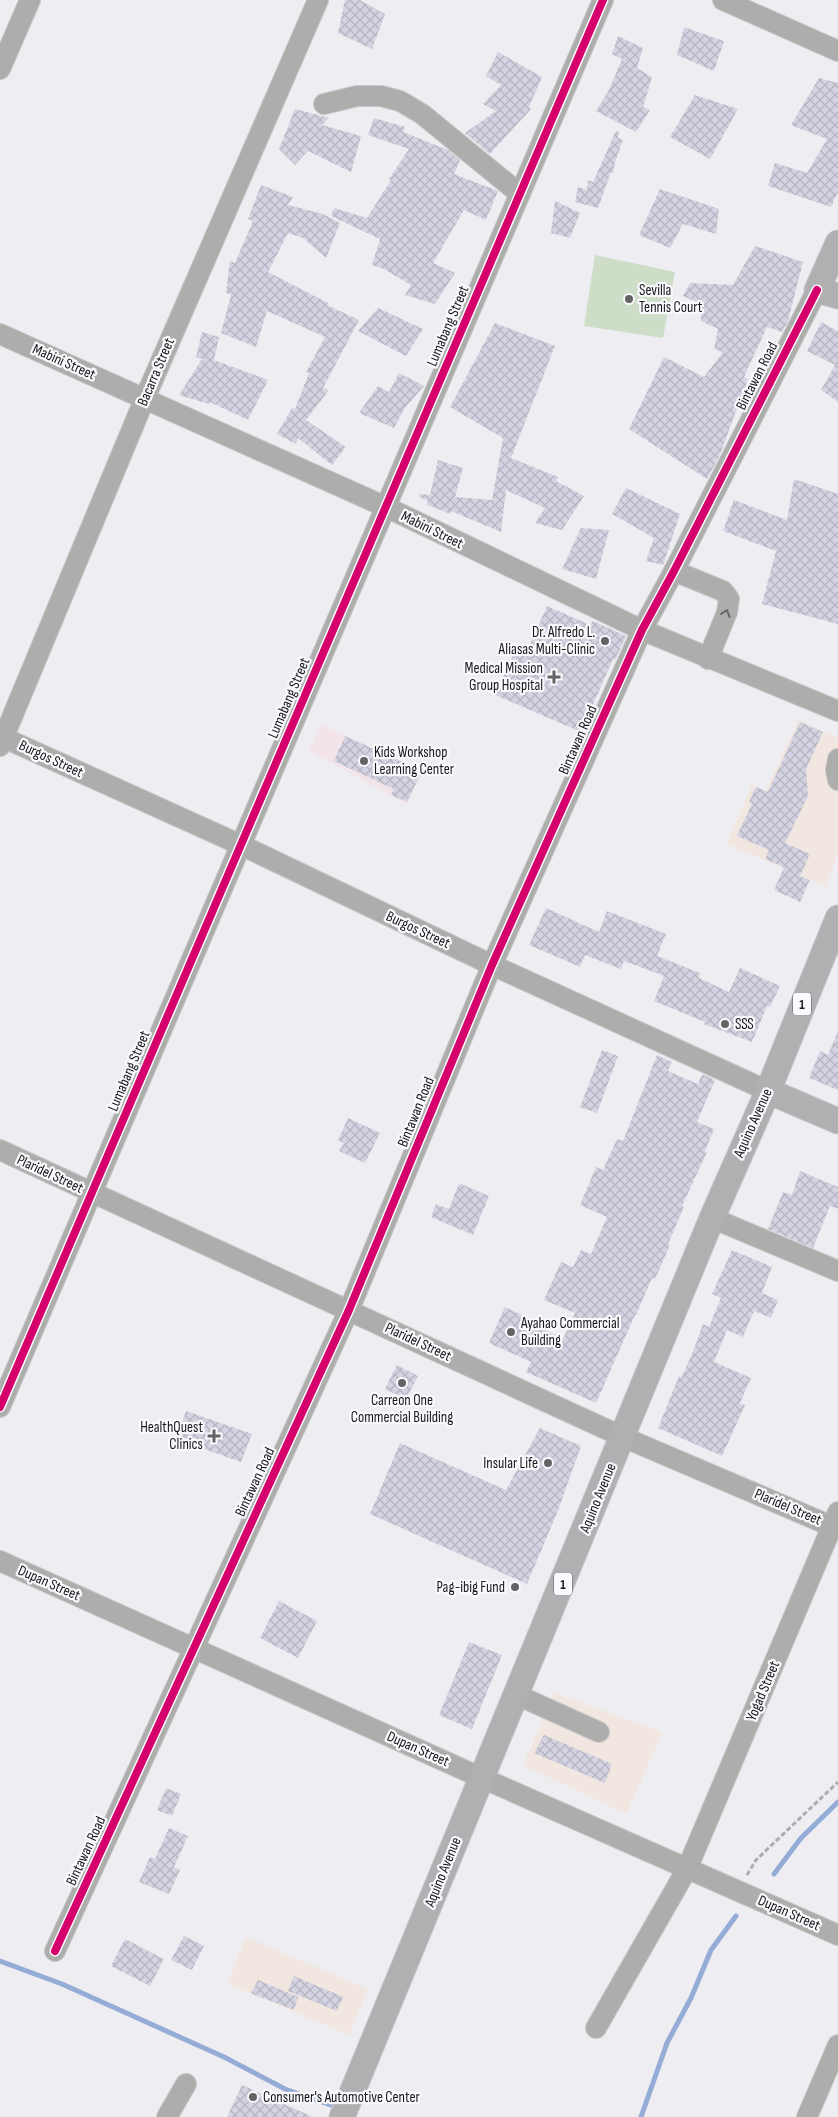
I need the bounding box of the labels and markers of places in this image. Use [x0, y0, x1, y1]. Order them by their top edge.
place label: Sevilla Tennis Court [639, 281, 703, 317]
marker: Sevilla Tennis Court [623, 293, 635, 305]
place label: Dr. Alfredo L. Aliasas Multi-Clinic [498, 623, 595, 659]
marker: Dr. Alfredo L. Aliasas Multi-Clinic [599, 635, 611, 647]
place label: Medical Mission Group Hospital [465, 659, 543, 695]
marker: Medical Mission Group Hospital [547, 670, 561, 684]
place label: Kids Workshop Learning Center [374, 743, 455, 779]
marker: Kids Workshop Learning Center [358, 755, 370, 767]
place label: SSS [735, 1015, 754, 1034]
marker: SSS [719, 1018, 731, 1030]
place label: Ayahao Commercial Building [520, 1314, 619, 1350]
marker: Ayahao Commercial Building [505, 1326, 517, 1338]
marker: Carreon One Commercial Building [396, 1377, 408, 1389]
place label: Carreon One Commercial Building [351, 1391, 453, 1427]
place label: HealthQuest Clinics [140, 1418, 203, 1454]
marker: HealthQuest Clinics [207, 1429, 221, 1443]
place label: Insular Life [483, 1454, 538, 1473]
marker: Insular Life [542, 1457, 554, 1469]
place label: Pag-ibig Fund [436, 1578, 505, 1597]
marker: Pag-ibig Fund [509, 1581, 521, 1593]
place label: Consumer's Automotive Center [263, 2088, 421, 2107]
marker: Consumer's Automotive Center [247, 2091, 259, 2103]

